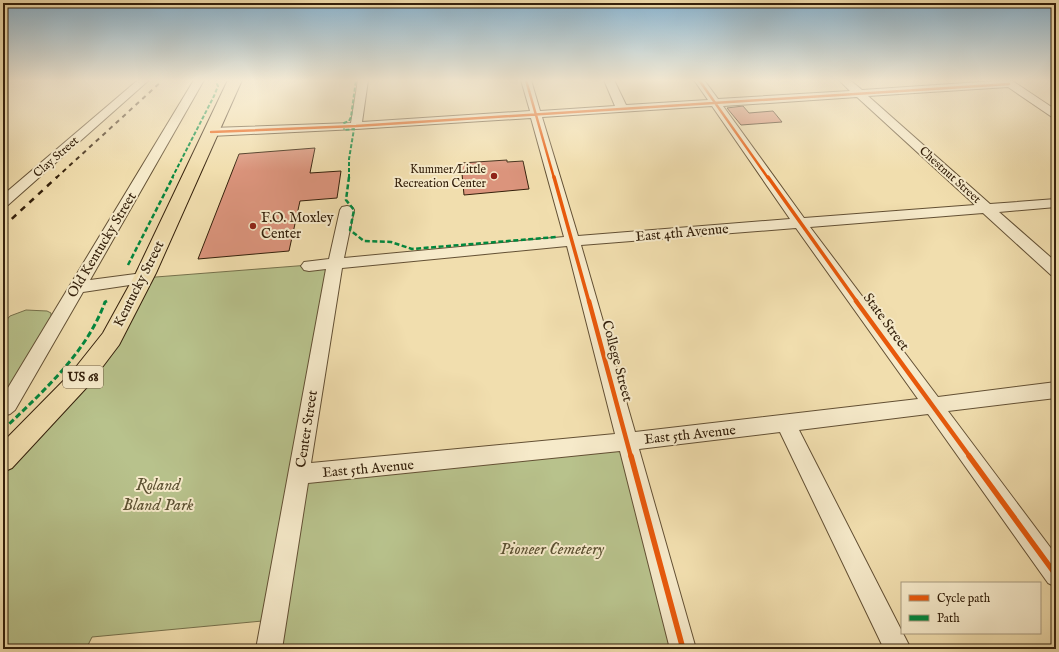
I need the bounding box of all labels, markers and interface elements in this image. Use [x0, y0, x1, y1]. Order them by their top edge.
street label: Clay Street [30, 133, 82, 181]
street label: Chestnut Street [916, 143, 984, 207]
place label: Kummer/Little Recreation Center [394, 162, 487, 191]
marker: Kummer/Little Recreation Center [489, 171, 499, 181]
street label: Old Kentucky Street [64, 189, 140, 301]
place label: F.O. Moxley Center [261, 209, 334, 243]
street label: East 4th Avenue [635, 220, 730, 246]
marker: F.O. Moxley Center [248, 221, 258, 231]
street label: Kentucky Street [110, 238, 168, 330]
street label: State Street [859, 290, 913, 355]
street label: College Street [598, 318, 637, 404]
road number: US 68 [63, 366, 103, 388]
street label: Center Street [292, 389, 322, 469]
street label: East 5th Avenue [643, 421, 737, 449]
street label: East 5th Avenue [322, 456, 415, 482]
park label: Roland Bland Park [123, 475, 194, 516]
park label: Pioneer Cemetery [500, 539, 605, 560]
legend [901, 582, 1041, 634]
text: Cycle path [937, 591, 991, 607]
text: Path [937, 611, 960, 626]

